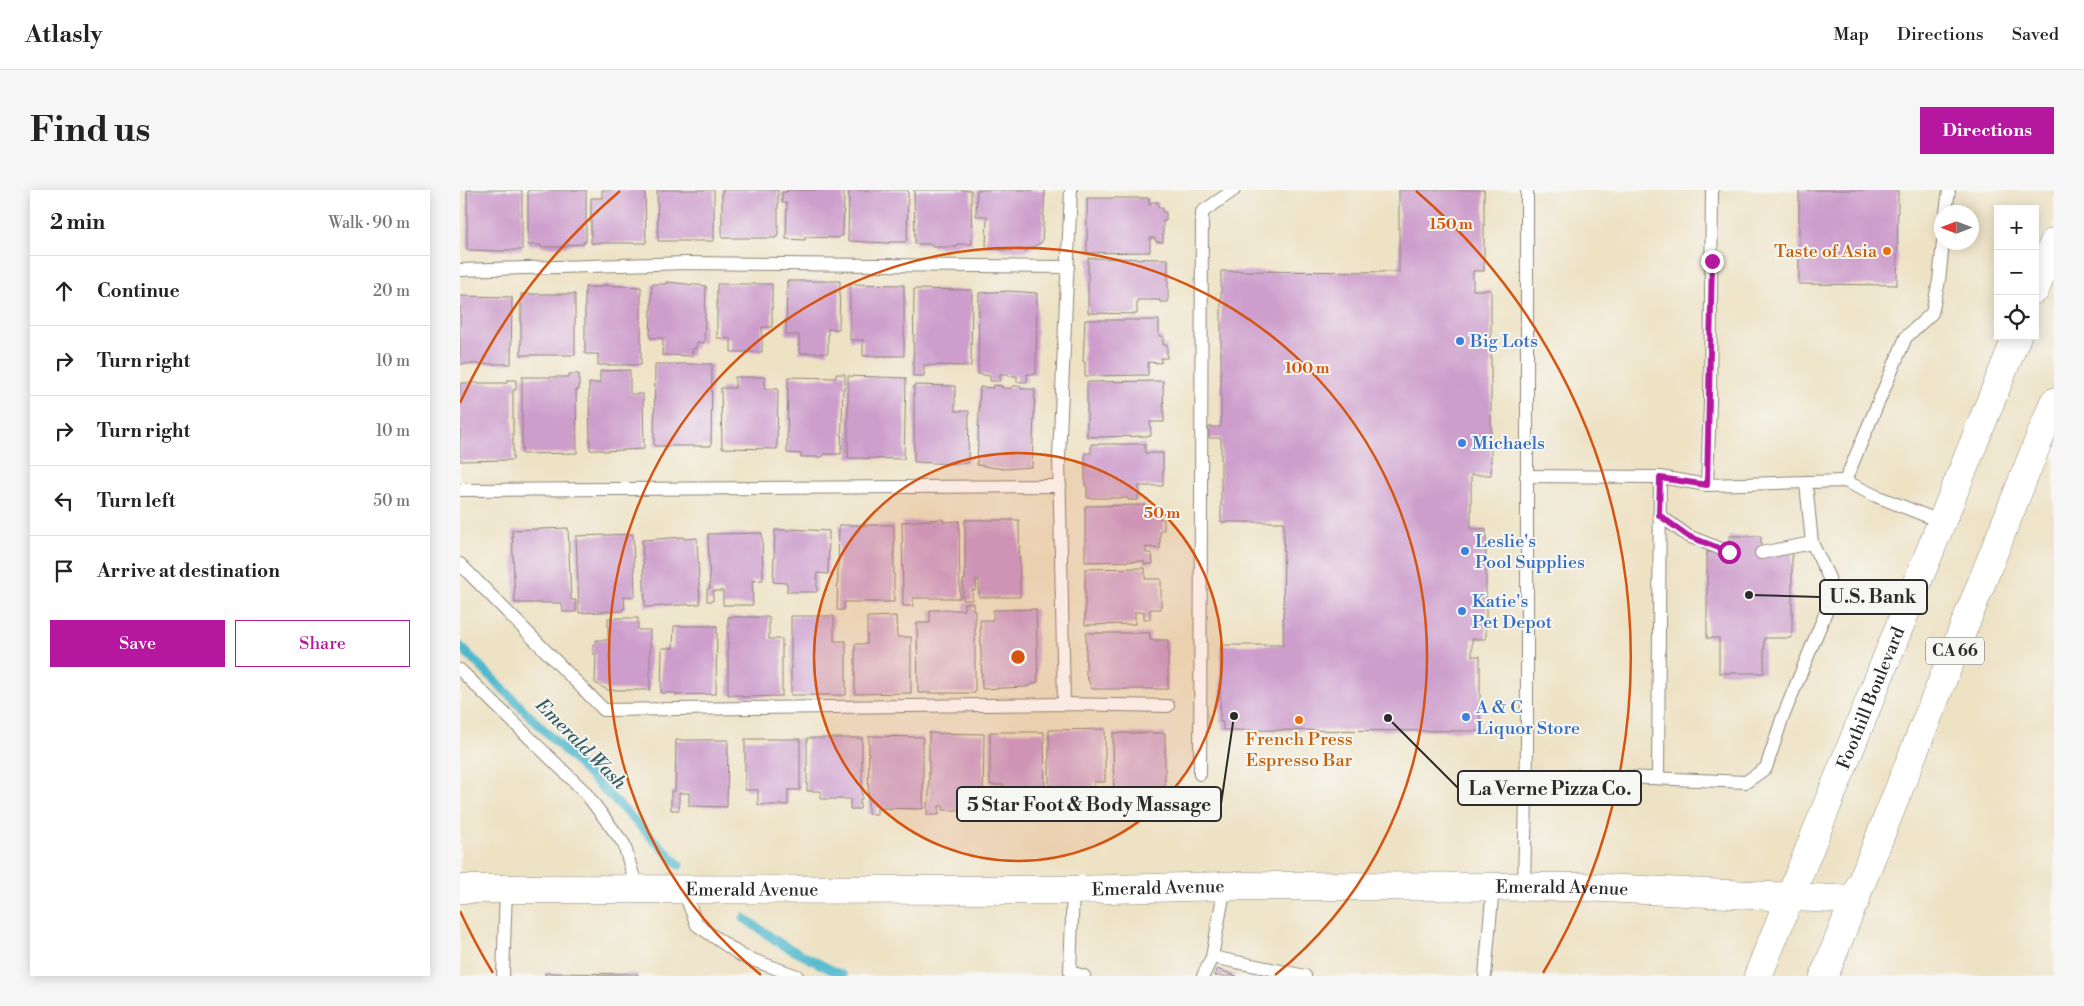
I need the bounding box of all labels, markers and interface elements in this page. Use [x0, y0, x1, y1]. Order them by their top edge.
text: Atlasly [25, 20, 102, 50]
text: Map [1833, 23, 1869, 46]
text: Directions [1897, 23, 1984, 46]
text: Saved [2012, 23, 2059, 46]
button: Directions [1920, 107, 2054, 154]
text: Find us [30, 109, 150, 152]
north arrow [1934, 205, 1979, 250]
map controls [1994, 205, 2039, 340]
button: + [1994, 205, 2039, 250]
text: 2 min [50, 210, 105, 236]
text: Walk · 90 m [328, 213, 410, 233]
text: 150 m [1429, 215, 1473, 234]
place label: Taste of Asia [1774, 240, 1878, 263]
marker: Taste of Asia [1881, 245, 1893, 257]
route end [1701, 250, 1724, 273]
button: − [1994, 250, 2039, 295]
icon: ahead [50, 277, 78, 305]
text: Continue [97, 279, 180, 303]
text: 20 m [373, 281, 410, 301]
button: locate [1994, 295, 2039, 340]
place label: Big Lots [1469, 330, 1538, 353]
marker: Big Lots [1454, 335, 1466, 347]
icon: right [50, 347, 78, 375]
text: Turn right [97, 349, 190, 373]
text: 10 m [376, 351, 410, 371]
text: 100 m [1285, 359, 1330, 378]
icon: right [50, 417, 78, 445]
text: Turn right [97, 419, 190, 443]
text: 10 m [376, 421, 410, 441]
place label: Michaels [1472, 432, 1545, 455]
marker: Michaels [1456, 437, 1468, 449]
icon: left [50, 487, 78, 515]
text: Turn left [97, 489, 176, 513]
text: 50 m [373, 491, 410, 511]
text: 50 m [1144, 504, 1180, 523]
place label: Leslie's Pool Supplies [1475, 530, 1585, 574]
route start [1718, 541, 1741, 564]
marker: Leslie's Pool Supplies [1459, 545, 1471, 557]
icon: arrive [50, 557, 78, 585]
text: Arrive at destination [97, 559, 280, 583]
callout: U.S. Bank [1820, 580, 1927, 614]
text: U.S. Bank [1830, 585, 1917, 609]
place label: Katie's Pet Depot [1472, 590, 1553, 634]
marker: Katie's Pet Depot [1456, 605, 1468, 617]
button: Save [50, 620, 225, 667]
button: Share [235, 620, 410, 667]
street label: Foothill Boulevard [1831, 623, 1910, 772]
road number: CA 66 [1926, 638, 1984, 664]
centre of rings [1009, 648, 1027, 666]
water label: Emerald Wash [530, 693, 632, 795]
place label: A & C Liquor Store [1475, 696, 1580, 740]
marker: A & C Liquor Store [1460, 711, 1472, 723]
marker: French Press Espresso Bar [1293, 714, 1305, 726]
place label: French Press Espresso Bar [1245, 728, 1353, 772]
callout: La Verne Pizza Co. [1458, 771, 1641, 805]
text: La Verne Pizza Co. [1469, 777, 1631, 801]
callout: 5 Star Foot & Body Massage [957, 787, 1221, 821]
text: 5 Star Foot & Body Massage [967, 793, 1211, 817]
street label: Emerald Avenue [1091, 875, 1225, 901]
street label: Emerald Avenue [1496, 875, 1629, 901]
street label: Emerald Avenue [686, 878, 818, 901]

